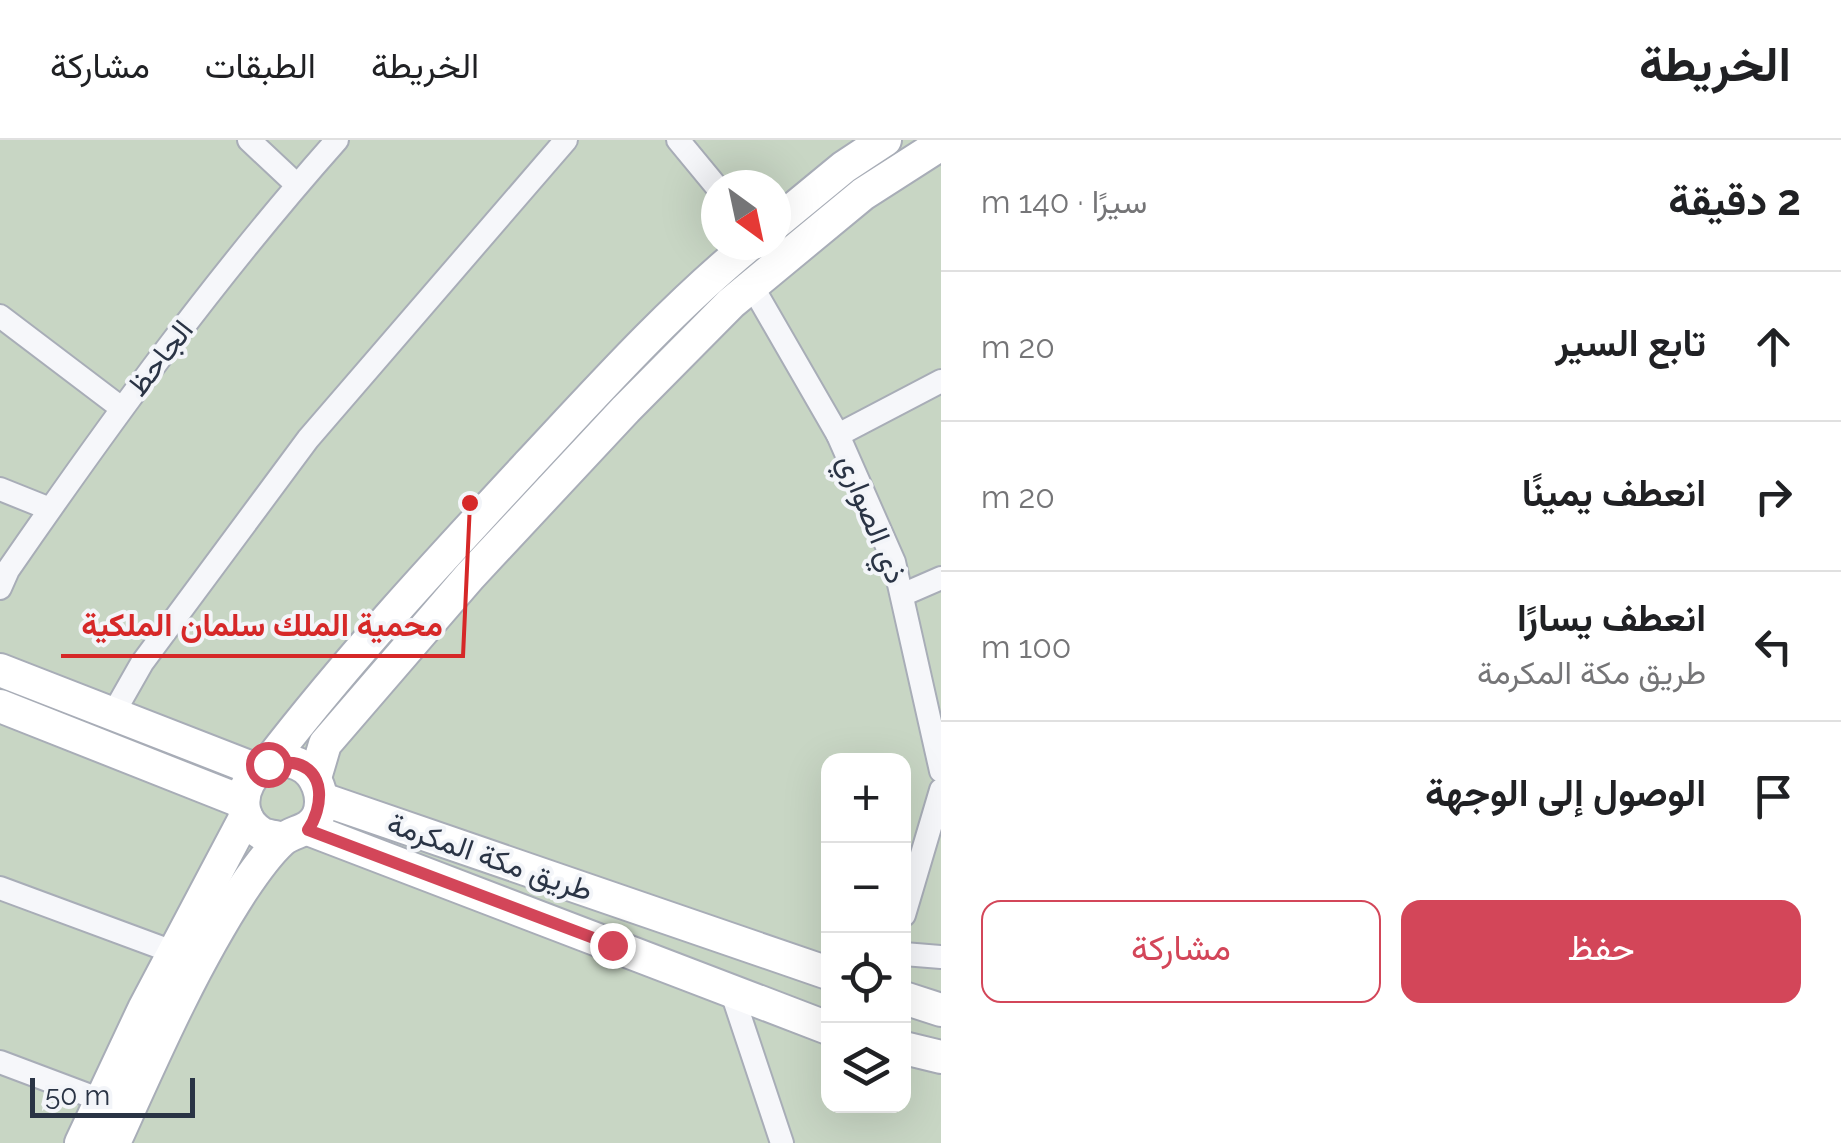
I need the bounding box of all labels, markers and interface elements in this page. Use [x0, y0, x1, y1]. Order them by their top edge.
text: الخريطة [1639, 36, 1791, 92]
text: مشاركة [50, 45, 150, 86]
text: الطبقات [205, 45, 316, 86]
text: الخريطة [371, 45, 479, 86]
north arrow [701, 170, 791, 260]
text: 2 دقيقة [1668, 176, 1801, 225]
text: سيرًا · 140 m [981, 183, 1147, 220]
street label: الجاحظ [119, 313, 200, 403]
icon: ahead [1746, 319, 1801, 374]
text: تابع السير [1555, 320, 1706, 365]
text: 20 m [981, 328, 1055, 365]
street label: ذي الصواري [824, 449, 914, 591]
icon: right [1746, 469, 1801, 524]
text: انعطف يمينًا [1522, 470, 1706, 515]
text: 20 m [981, 478, 1055, 515]
callout: محمية الملك سلمان الملكية [61, 594, 463, 656]
text: انعطف يسارًا [1517, 595, 1706, 640]
text: محمية الملك سلمان الملكية [81, 606, 443, 644]
icon: left [1746, 619, 1801, 674]
text: 100 m [981, 628, 1071, 665]
text: طريق مكة المكرمة [1477, 654, 1706, 691]
route start [246, 742, 292, 788]
map controls [821, 753, 911, 1113]
button: + [821, 753, 911, 843]
icon: arrive [1746, 769, 1801, 824]
text: الوصول إلى الوجهة [1425, 770, 1706, 815]
street label: طريق مكة المكرمة [383, 805, 597, 909]
button: − [821, 843, 911, 933]
button: مشاركة [981, 900, 1381, 1003]
button: حفظ [1401, 900, 1801, 1003]
route end [590, 923, 636, 969]
button: locate [821, 933, 911, 1023]
button: layers [821, 1023, 911, 1113]
scale bar [30, 1073, 195, 1118]
text: 50 m [45, 1079, 110, 1112]

